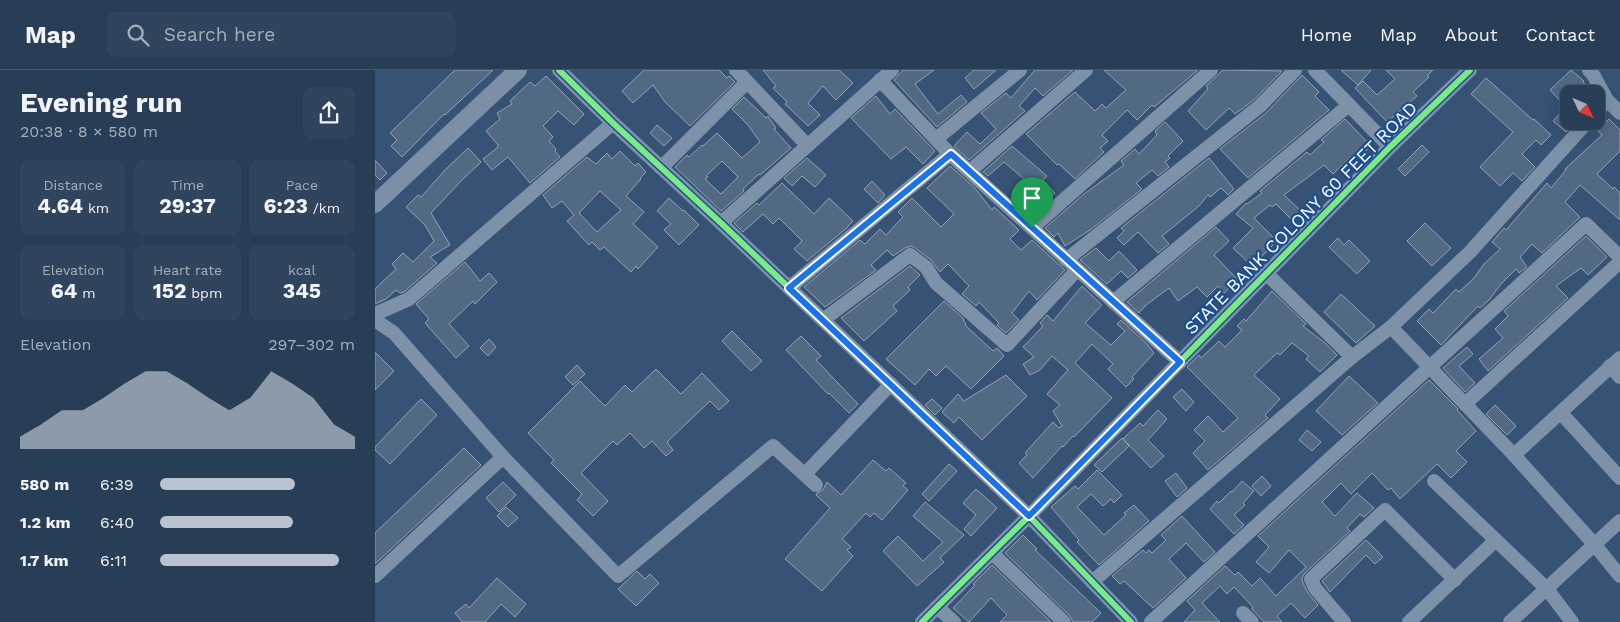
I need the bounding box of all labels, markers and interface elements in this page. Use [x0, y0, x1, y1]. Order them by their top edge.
search box [106, 12, 456, 57]
text: Map [25, 21, 76, 49]
icon: search [124, 21, 152, 49]
text: Search here [164, 23, 275, 46]
text: Home [1301, 24, 1352, 45]
text: Map [1380, 24, 1417, 45]
text: About [1445, 24, 1497, 45]
text: Contact [1525, 24, 1595, 45]
north arrow [1560, 85, 1605, 130]
map controls [1560, 85, 1605, 130]
text: Evening run [20, 86, 182, 119]
button: share [303, 87, 355, 139]
street label: STATE BANK COLONY 60 FEET ROAD [1180, 97, 1421, 338]
text: 20:38 · 8 × 580 m [20, 122, 158, 141]
text: Distance [43, 177, 103, 193]
text: Time [171, 177, 204, 193]
text: Pace [286, 177, 318, 193]
pin [1011, 177, 1053, 228]
icon: arrive [1018, 184, 1046, 212]
text: 4.64 [37, 193, 83, 218]
text: 29:37 [159, 193, 216, 218]
text: 6:23 [264, 193, 308, 218]
text: km [83, 200, 109, 216]
text: /km [308, 200, 340, 216]
text: Elevation [42, 262, 104, 278]
text: Heart rate [153, 262, 222, 278]
text: kcal [288, 262, 316, 278]
text: 64 [51, 278, 77, 303]
text: 152 [153, 278, 187, 303]
text: 345 [283, 278, 321, 303]
text: m [77, 285, 95, 301]
text: bpm [187, 285, 222, 301]
text: Elevation [20, 335, 91, 354]
text: 297–302 m [268, 335, 355, 354]
text: 580 m [20, 475, 69, 494]
text: 6:39 [100, 475, 134, 494]
text: 1.2 km [20, 513, 71, 532]
text: 6:40 [100, 513, 134, 532]
text: 1.7 km [20, 551, 69, 570]
text: 6:11 [100, 551, 127, 570]

